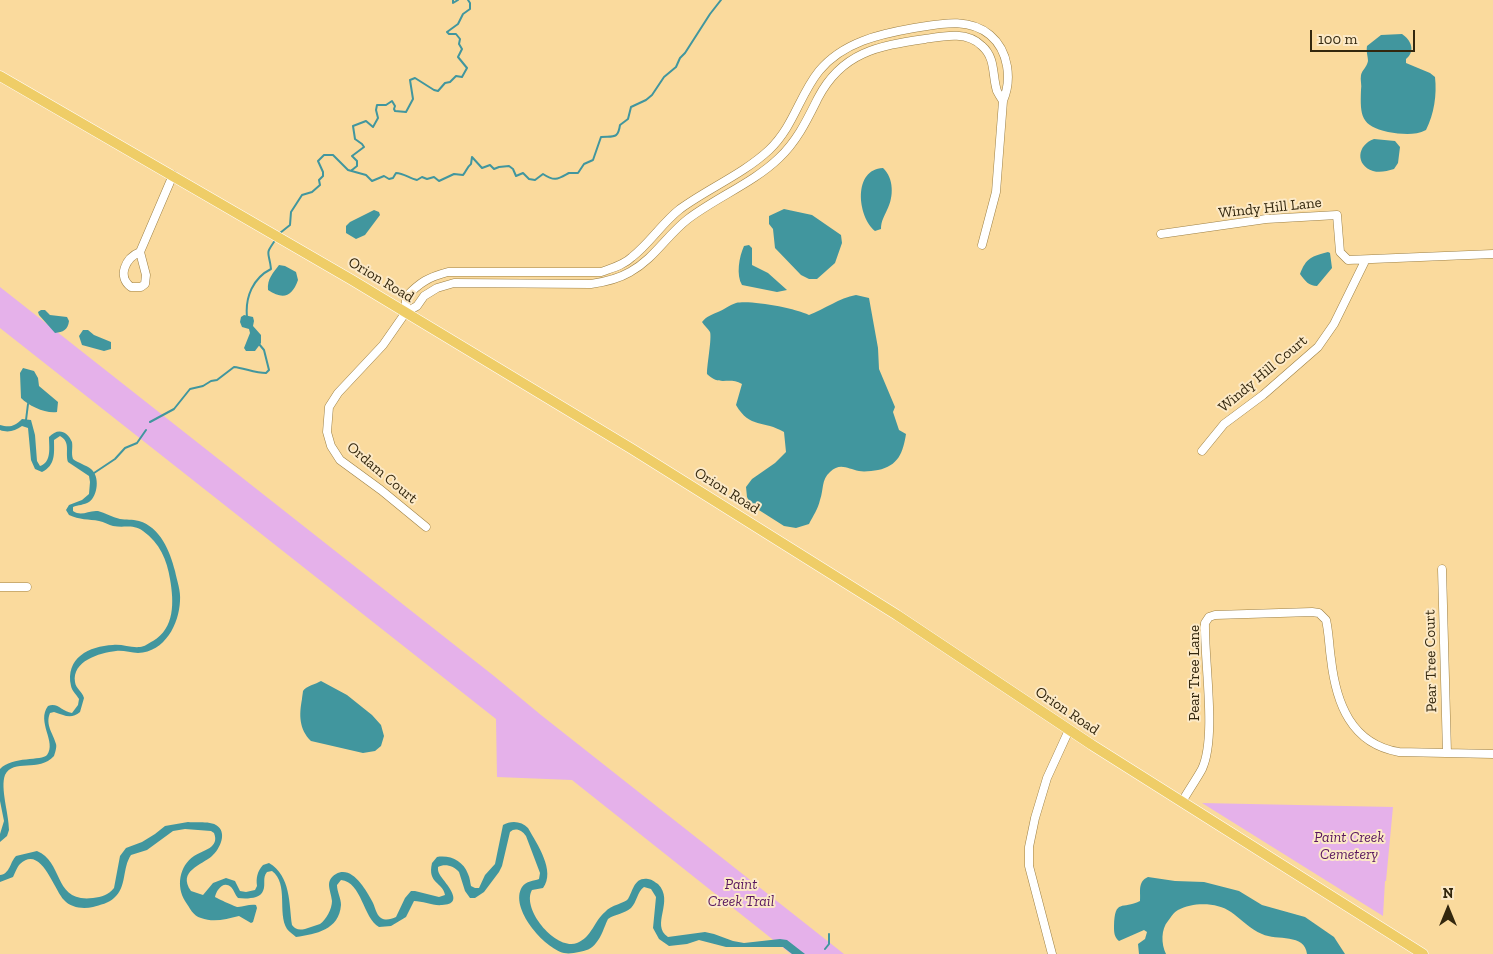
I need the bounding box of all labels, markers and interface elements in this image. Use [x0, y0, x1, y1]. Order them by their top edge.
scale bar [1313, 20, 1418, 52]
text: 100 m [1318, 30, 1357, 48]
street label: Windy Hill Lane [1218, 194, 1322, 222]
street label: Orion Road [345, 253, 417, 307]
street label: Windy Hill Court [1215, 332, 1311, 416]
street label: Ordam Court [343, 438, 421, 508]
street label: Orion Road [691, 464, 763, 518]
street label: Pear Tree Court [1421, 609, 1441, 713]
street label: Pear Tree Lane [1186, 625, 1204, 721]
street label: Orion Road [1032, 683, 1102, 739]
park label: Paint Creek Cemetery [1314, 829, 1384, 864]
park label: Paint Creek Trail [708, 876, 774, 911]
north arrow [1423, 884, 1473, 934]
text: N [1443, 885, 1453, 902]

